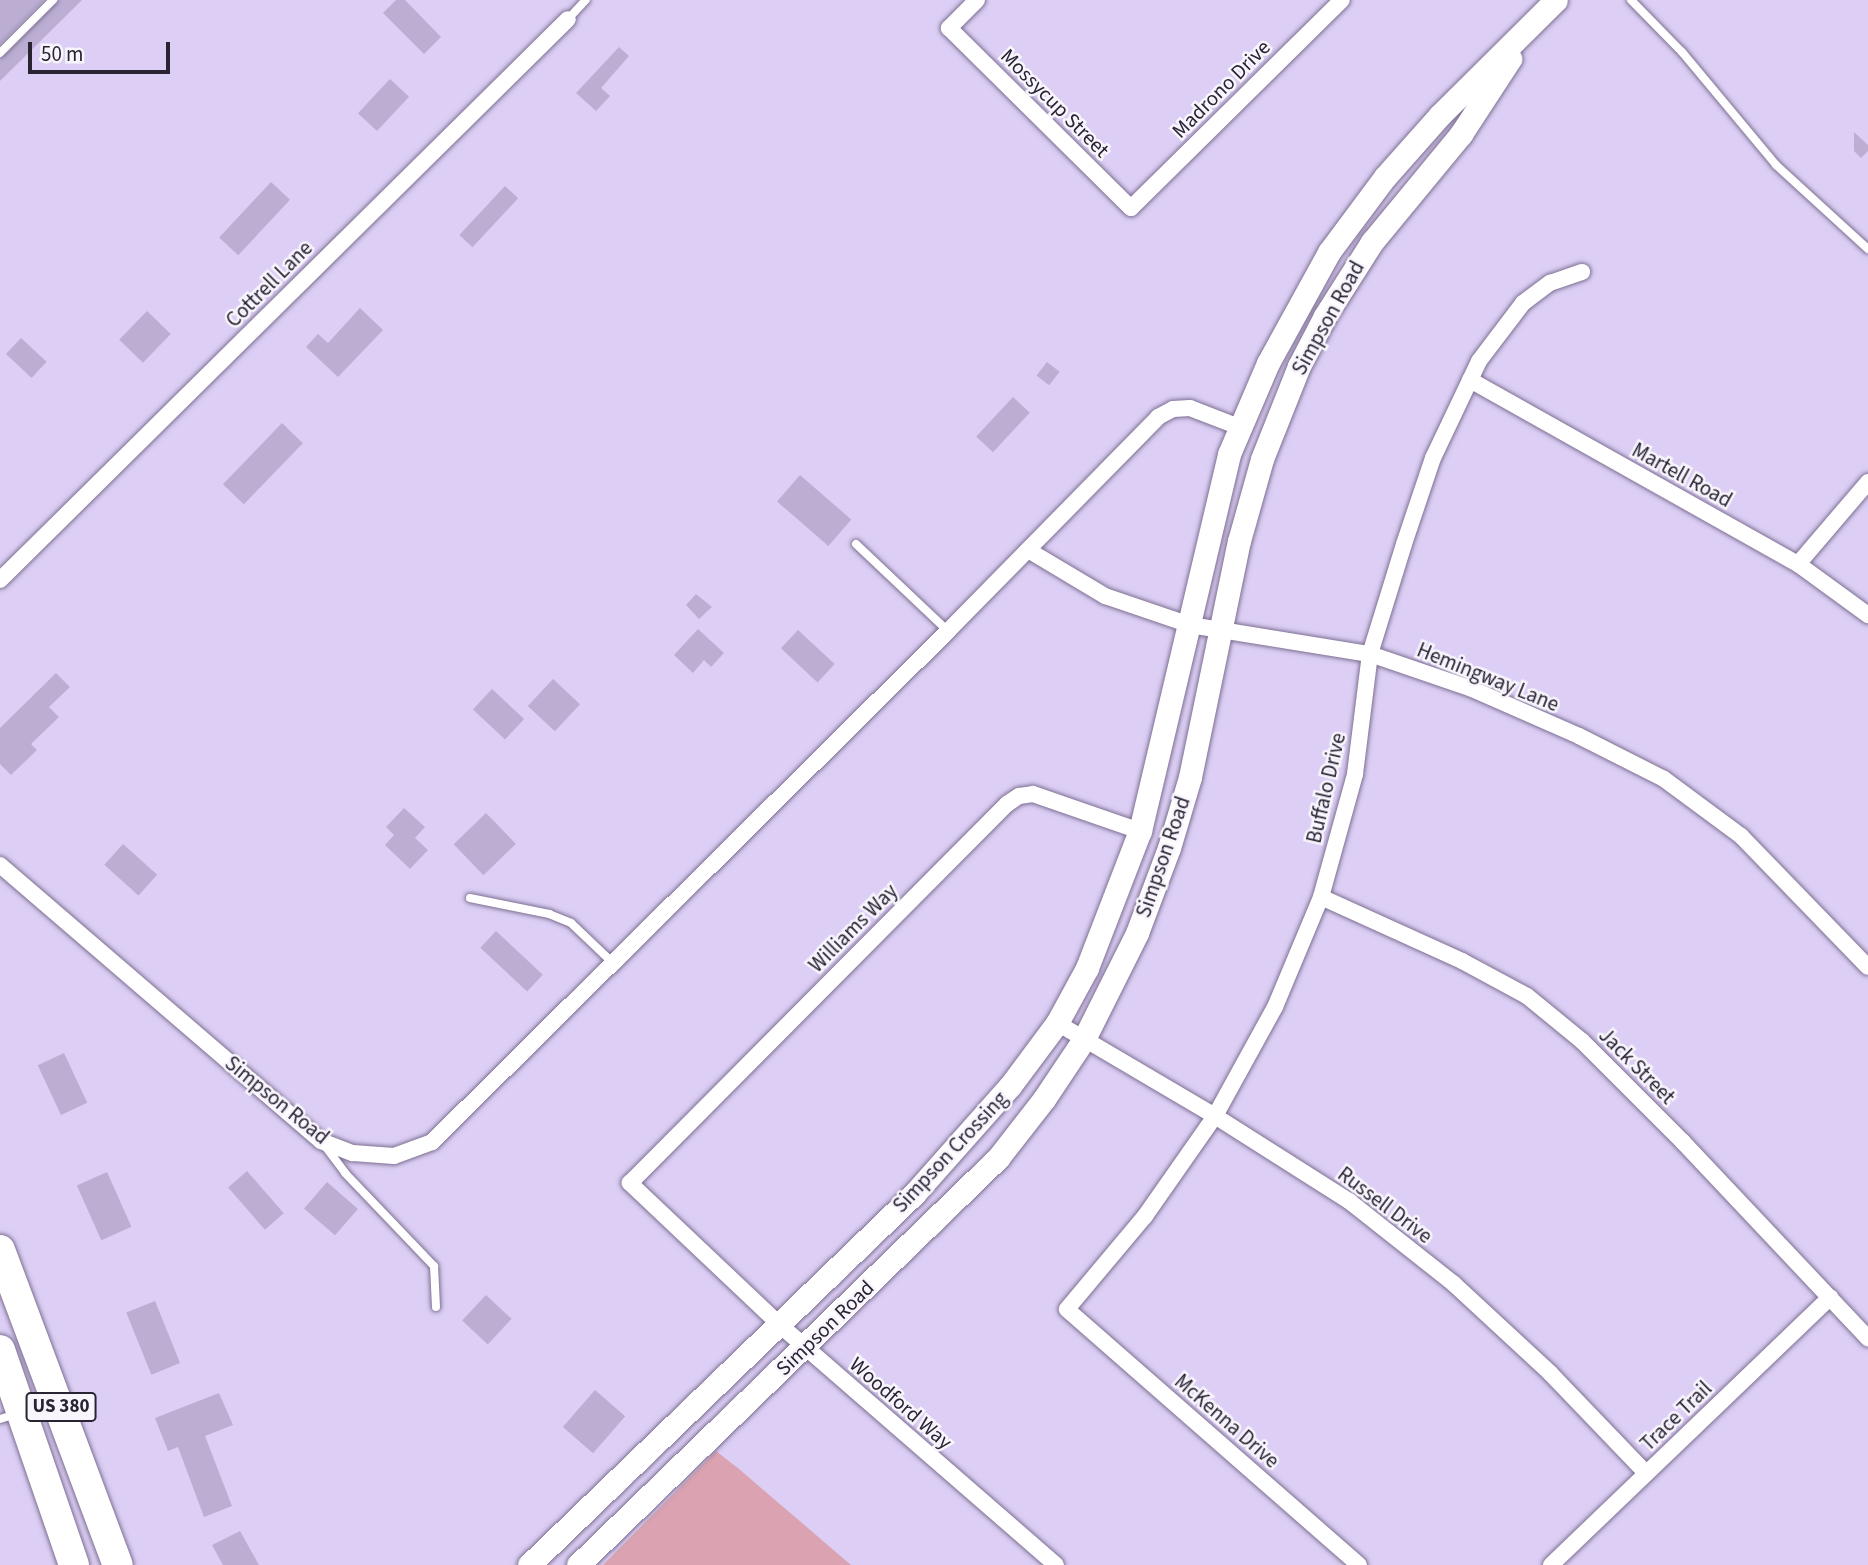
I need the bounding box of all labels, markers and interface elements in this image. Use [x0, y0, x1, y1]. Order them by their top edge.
scale bar [32, 28, 173, 72]
street label: Madrono Drive [1167, 35, 1275, 143]
text: 50 m [41, 39, 83, 69]
street label: Mossycup Street [995, 43, 1115, 163]
street label: Cottrell Lane [221, 236, 317, 332]
street label: Simpson Road [1286, 257, 1370, 379]
street label: Martell Road [1628, 437, 1736, 513]
street label: Hemingway Lane [1413, 637, 1563, 717]
street label: Buffalo Drive [1301, 730, 1351, 846]
street label: Simpson Road [1131, 793, 1195, 921]
street label: Williams Way [803, 878, 903, 978]
street label: Jack Street [1594, 1023, 1680, 1109]
street label: Simpson Road [220, 1050, 334, 1150]
street label: Simpson Crossing [887, 1086, 1013, 1218]
street label: Russell Drive [1333, 1161, 1437, 1249]
street label: Simpson Road [771, 1275, 879, 1381]
street label: Woodford Way [845, 1352, 957, 1454]
street label: McKenna Drive [1169, 1369, 1285, 1473]
street label: Trace Trail [1635, 1376, 1717, 1456]
road number: US 380 [24, 1392, 98, 1422]

